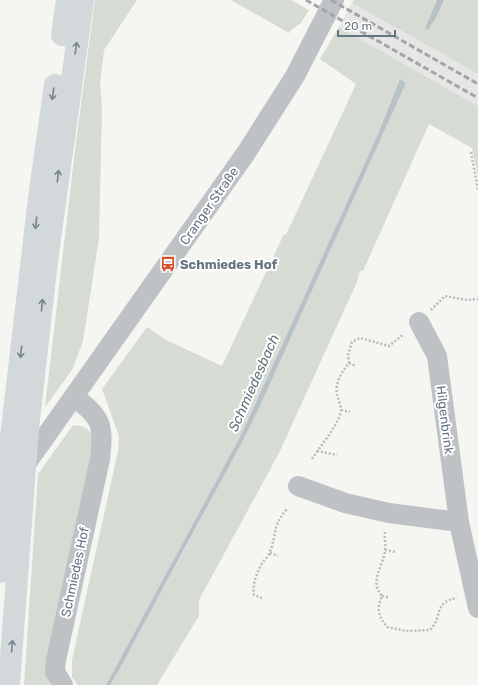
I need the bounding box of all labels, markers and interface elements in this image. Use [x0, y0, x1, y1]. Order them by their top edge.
scale bar [338, 12, 395, 38]
text: 20 m [344, 19, 372, 33]
one-way arrow [72, 41, 80, 54]
one-way arrow [49, 87, 57, 100]
street label: Cranger Straße [177, 164, 242, 248]
one-way arrow [54, 170, 62, 183]
one-way arrow [32, 216, 40, 229]
bus stop icon: Schmiedes Hof [159, 255, 177, 273]
place label: Schmiedes Hof [180, 257, 278, 272]
one-way arrow [38, 299, 46, 312]
water label: Schmiedesbach [225, 332, 283, 434]
one-way arrow [17, 345, 25, 358]
street label: Hilgenbrink [432, 385, 457, 456]
street label: Schmiedes Hof [58, 526, 92, 618]
one-way arrow [8, 640, 15, 653]

